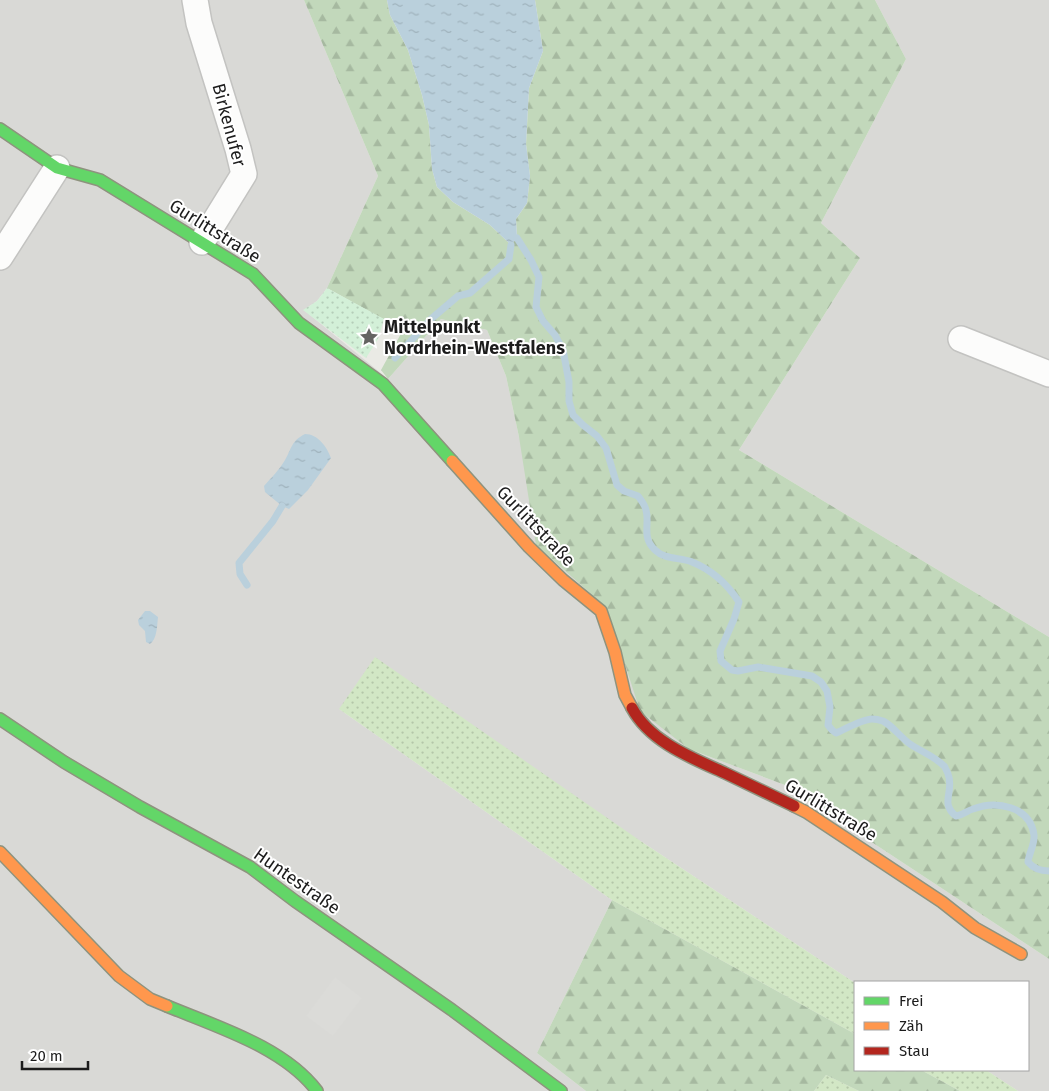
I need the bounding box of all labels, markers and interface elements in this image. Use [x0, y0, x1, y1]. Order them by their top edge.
street label: Birkenufer [207, 81, 251, 169]
street label: Gurlittstraße [165, 194, 265, 268]
place label: Mittelpunkt Nordrhein-Westfalens [384, 316, 565, 359]
place icon: Mittelpunkt Nordrhein-Westfalens [358, 326, 380, 348]
street label: Gurlittstraße [492, 481, 580, 571]
street label: Gurlittstraße [781, 774, 881, 846]
street label: Huntestraße [249, 843, 345, 919]
legend [854, 981, 1029, 1071]
text: Frei [899, 992, 924, 1010]
text: Zäh [899, 1017, 924, 1035]
scale bar [22, 1038, 89, 1070]
text: Stau [899, 1042, 929, 1060]
text: 20 m [30, 1047, 63, 1065]

